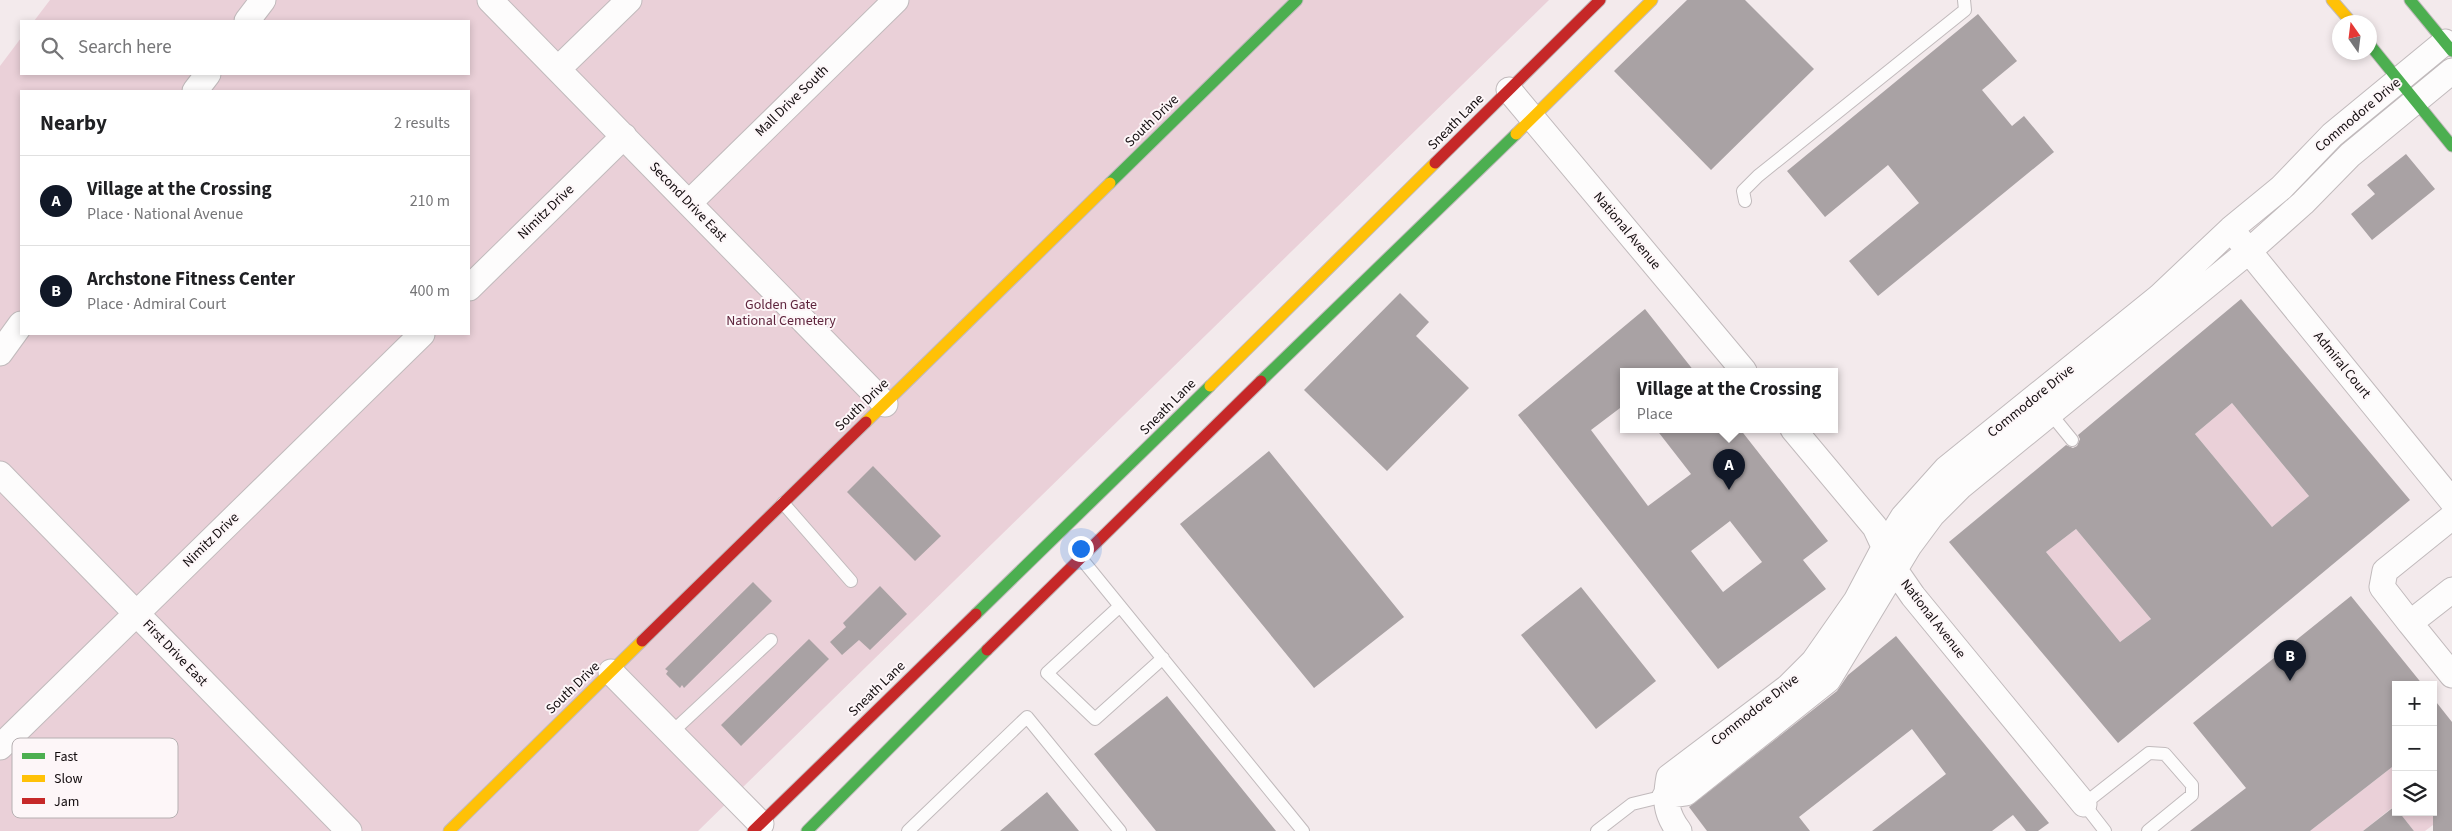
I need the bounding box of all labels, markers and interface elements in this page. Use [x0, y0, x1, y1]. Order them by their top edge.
north arrow [2332, 15, 2377, 60]
search box [20, 20, 470, 75]
icon: search [38, 34, 66, 62]
text: Search here [78, 34, 172, 61]
street label: Mall Drive South [751, 61, 833, 141]
street label: Commodore Drive [2311, 73, 2405, 157]
street label: Sneath Lane [1423, 89, 1489, 155]
street label: South Drive [1121, 90, 1184, 152]
text: Nearby [40, 108, 107, 138]
text: 2 results [394, 112, 450, 134]
street label: Second Drive East [645, 158, 732, 247]
text: Village at the Crossing [87, 176, 272, 203]
street label: Nimitz Drive [513, 180, 579, 244]
street label: National Avenue [1589, 188, 1666, 274]
text: A [51, 190, 61, 212]
text: 210 m [410, 190, 450, 212]
text: Place · National Avenue [87, 203, 243, 225]
text: Archstone Fitness Center [87, 266, 295, 293]
text: B [51, 280, 61, 302]
text: 400 m [410, 280, 450, 302]
text: Place · Admiral Court [87, 293, 226, 315]
park label: Golden Gate National Cemetery [726, 295, 836, 331]
street label: Admiral Court [2309, 327, 2375, 403]
street label: Commodore Drive [1983, 360, 2079, 442]
popup [1620, 368, 1838, 433]
street label: South Drive [831, 374, 894, 436]
street label: Sneath Lane [1135, 374, 1201, 440]
text: Village at the Crossing [1637, 376, 1821, 403]
text: Place [1637, 403, 1673, 425]
pin: A [1713, 449, 1745, 490]
street label: Nimitz Drive [178, 508, 244, 572]
your location [1068, 536, 1094, 562]
street label: National Avenue [1896, 575, 1970, 663]
street label: First Drive East [138, 615, 212, 691]
pin: B [2274, 640, 2306, 681]
street label: South Drive [542, 657, 605, 719]
street label: Sneath Lane [844, 657, 910, 721]
street label: Commodore Drive [1707, 669, 1803, 751]
map controls [2392, 681, 2437, 816]
button: + [2392, 681, 2437, 726]
button: − [2392, 726, 2437, 771]
legend [12, 738, 178, 818]
text: Fast [54, 747, 78, 767]
text: Slow [54, 769, 83, 789]
button: layers [2392, 771, 2437, 816]
text: Jam [54, 792, 79, 812]

